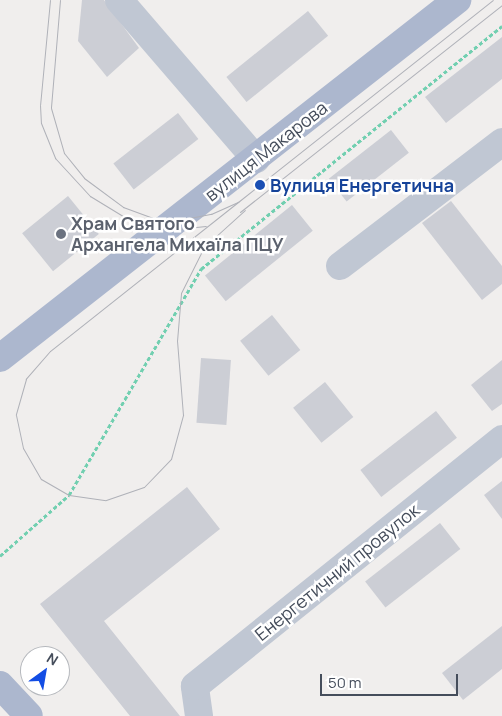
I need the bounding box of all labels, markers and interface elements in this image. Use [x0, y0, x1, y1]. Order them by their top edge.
street label: вулиця Макарова [201, 97, 331, 205]
place label: Вулиця Енергетична [270, 174, 454, 196]
marker: Вулиця Енергетична [254, 179, 266, 191]
place label: Храм Святого Архангела Михаїла ПЦУ [71, 213, 284, 255]
marker: Храм Святого Архангела Михаїла ПЦУ [55, 228, 67, 240]
street label: Енергетичний провулок [251, 499, 423, 645]
north arrow [20, 646, 70, 696]
text: N [43, 648, 62, 669]
scale bar [322, 664, 460, 696]
text: 50 m [328, 672, 362, 693]

